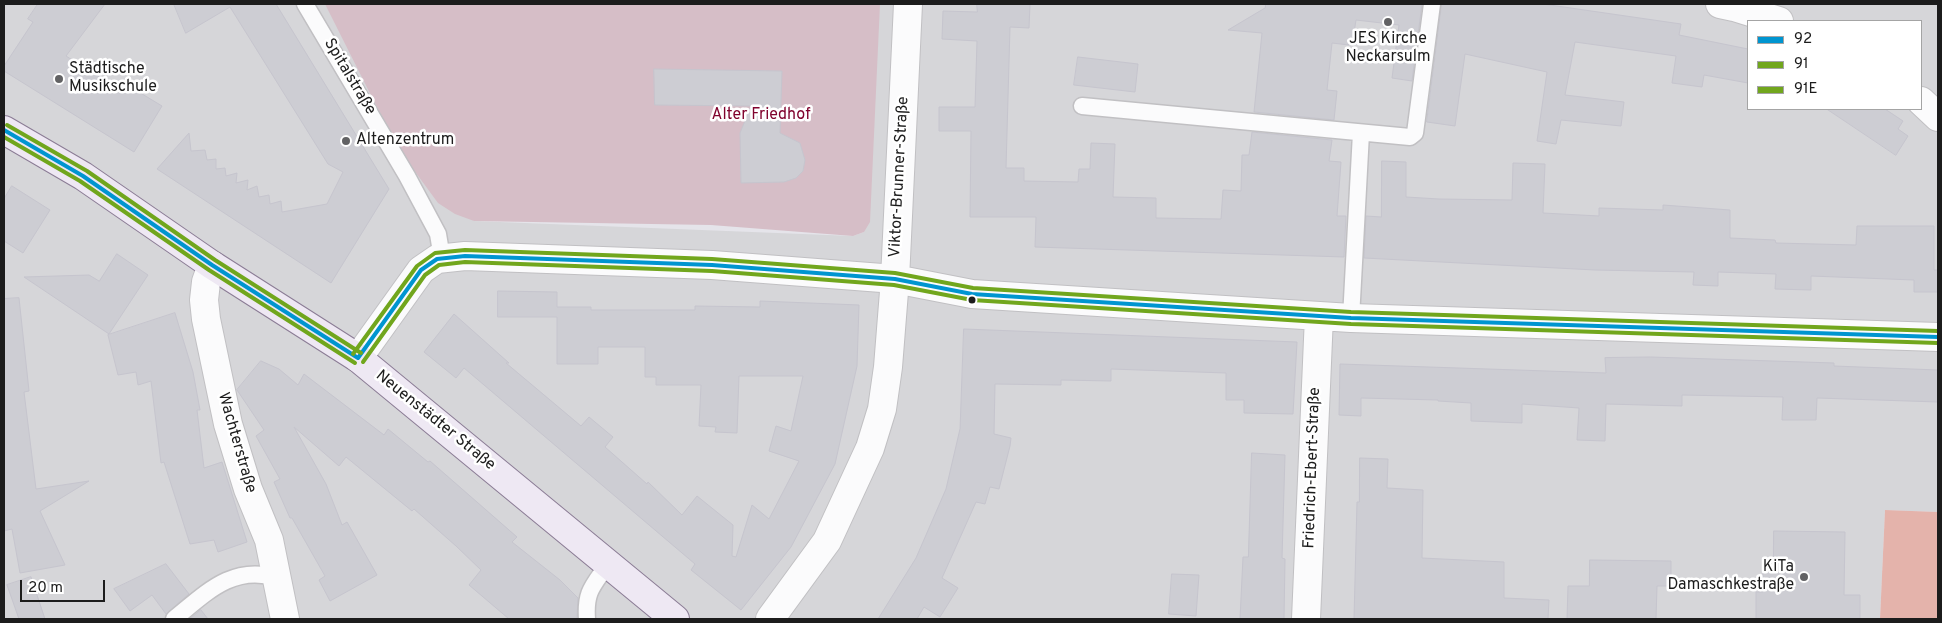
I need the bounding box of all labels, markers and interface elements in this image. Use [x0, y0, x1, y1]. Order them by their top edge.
marker: JES Kirche Neckarsulm [1382, 16, 1394, 28]
legend [1747, 20, 1922, 110]
place label: JES Kirche Neckarsulm [1345, 30, 1431, 68]
text: 92 [1794, 30, 1812, 49]
street label: Spitalstraße [319, 35, 379, 119]
text: 91 [1794, 55, 1809, 74]
place label: Städtische Musikschule [69, 60, 157, 98]
marker: Städtische Musikschule [53, 73, 65, 85]
text: 91E [1794, 80, 1817, 99]
street label: Viktor-Brunner-Straße [886, 96, 914, 258]
park label: Alter Friedhof [712, 106, 810, 126]
place label: Altenzentrum [356, 131, 454, 151]
marker: Altenzentrum [340, 135, 352, 147]
unlabelled marker [967, 295, 977, 305]
street label: Neuenstädter Straße [371, 367, 499, 475]
street label: Friedrich-Ebert-Straße [1301, 387, 1325, 549]
street label: Wachterstraße [212, 391, 260, 495]
place label: KiTa Damaschkestraße [1667, 558, 1794, 596]
scale bar [22, 570, 108, 602]
marker: KiTa Damaschkestraße [1798, 571, 1810, 583]
text: 20 m [28, 579, 63, 598]

